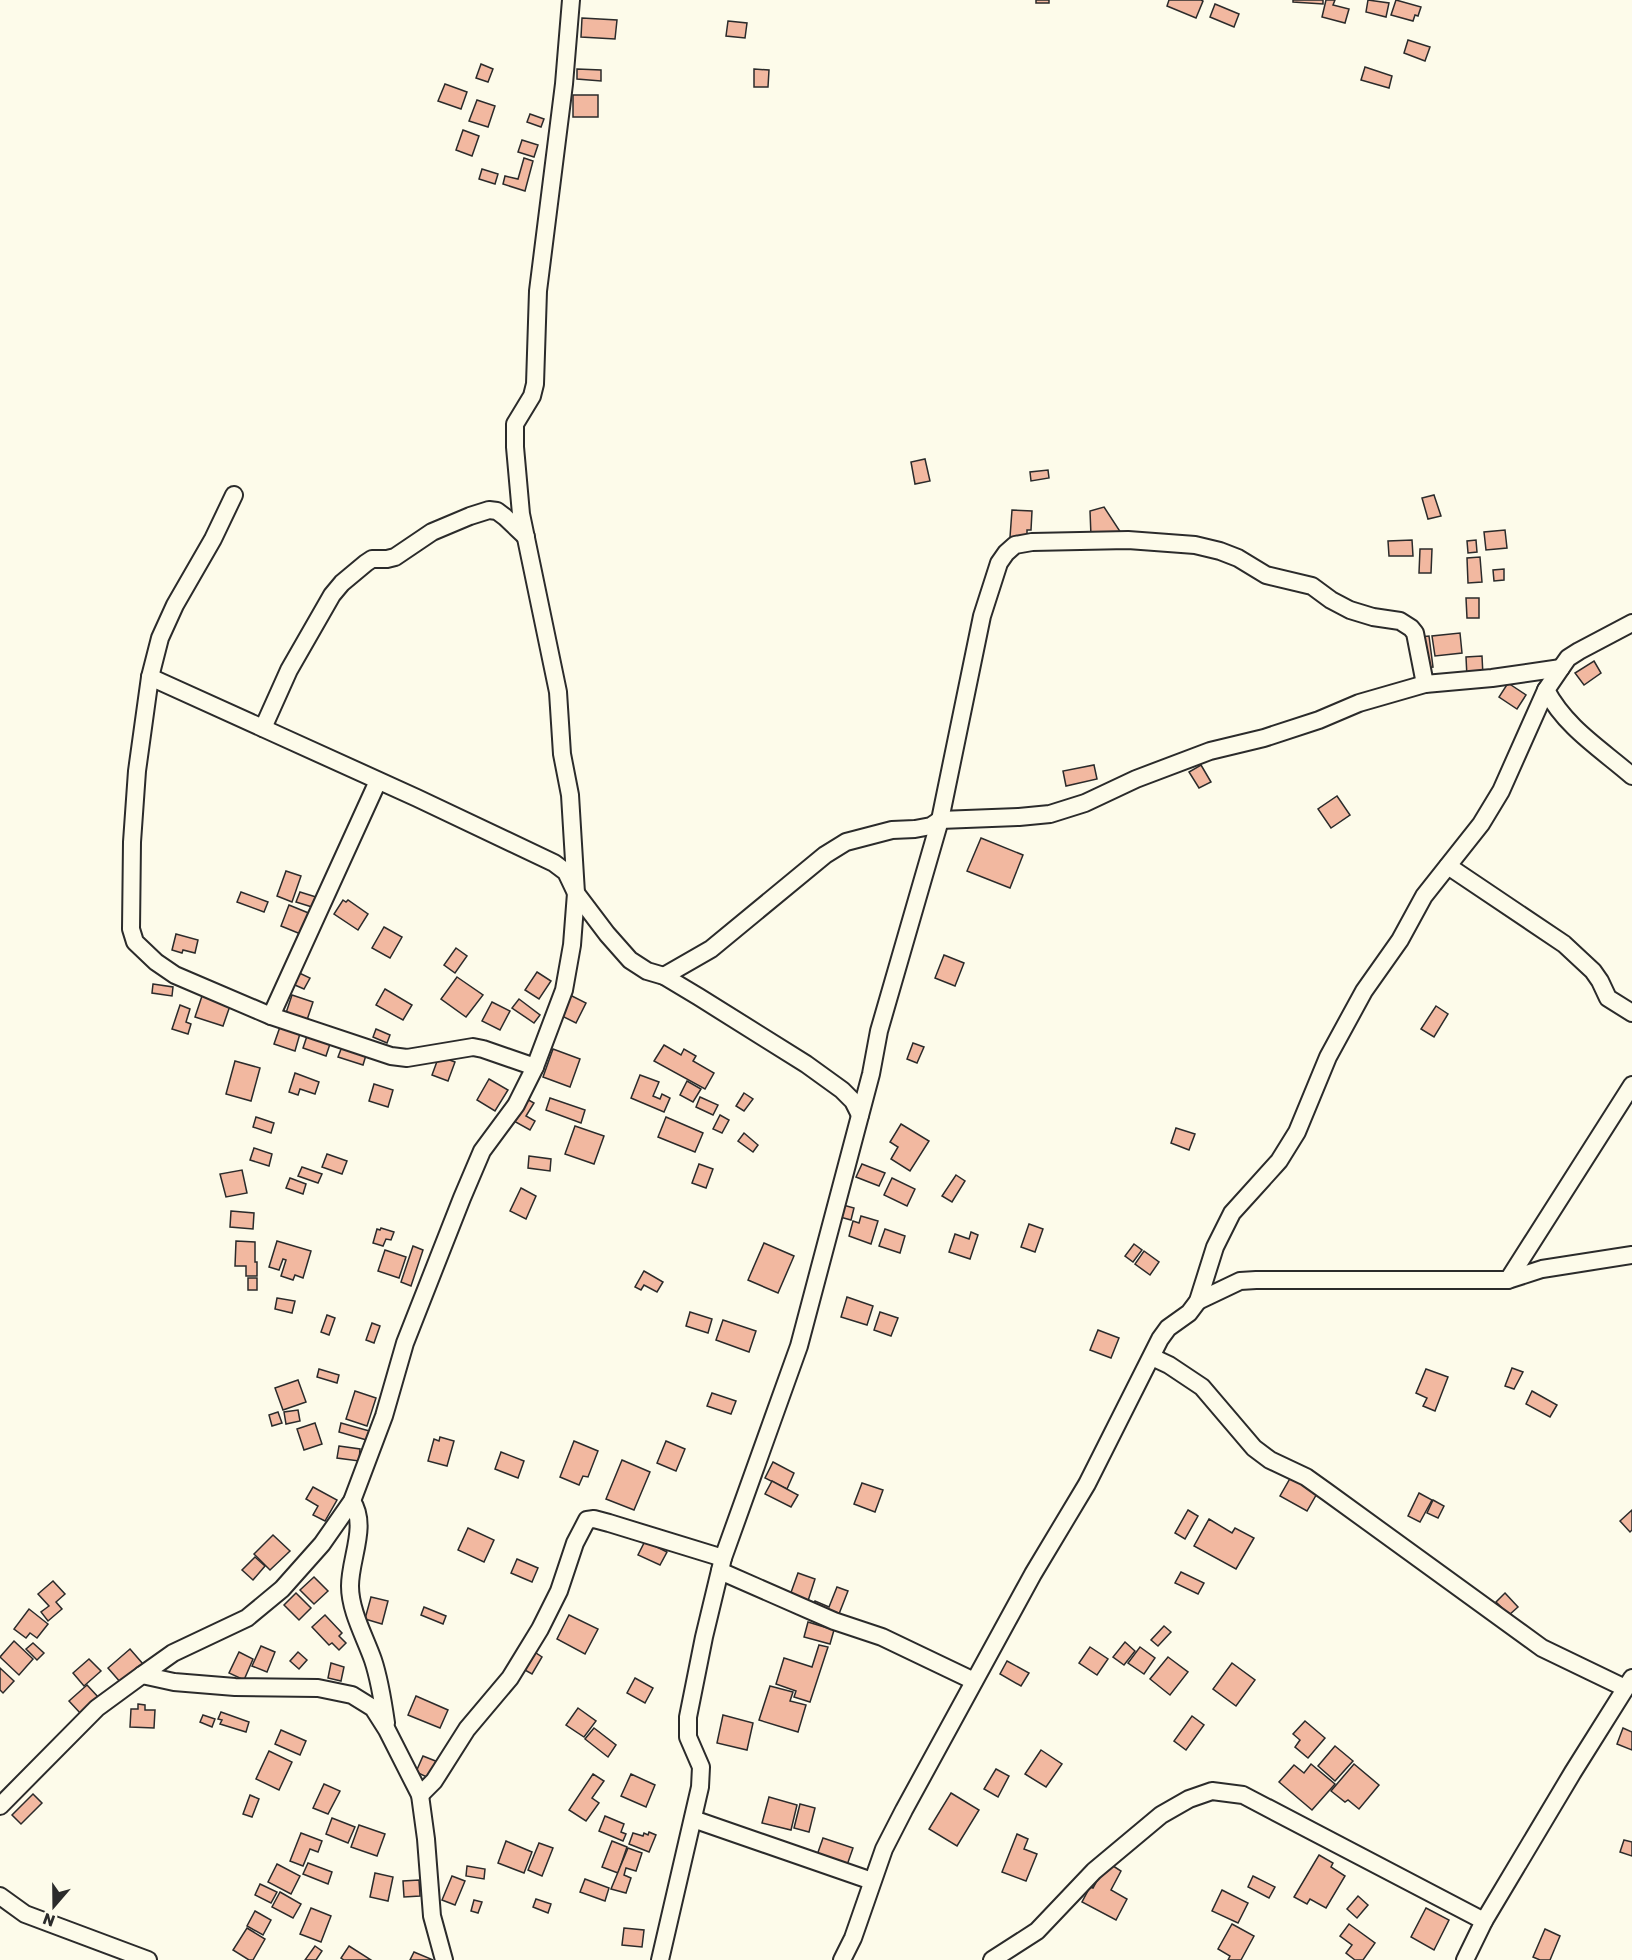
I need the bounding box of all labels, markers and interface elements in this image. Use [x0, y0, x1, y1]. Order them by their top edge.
north arrow [24, 1876, 84, 1936]
text: N [40, 1909, 58, 1931]

